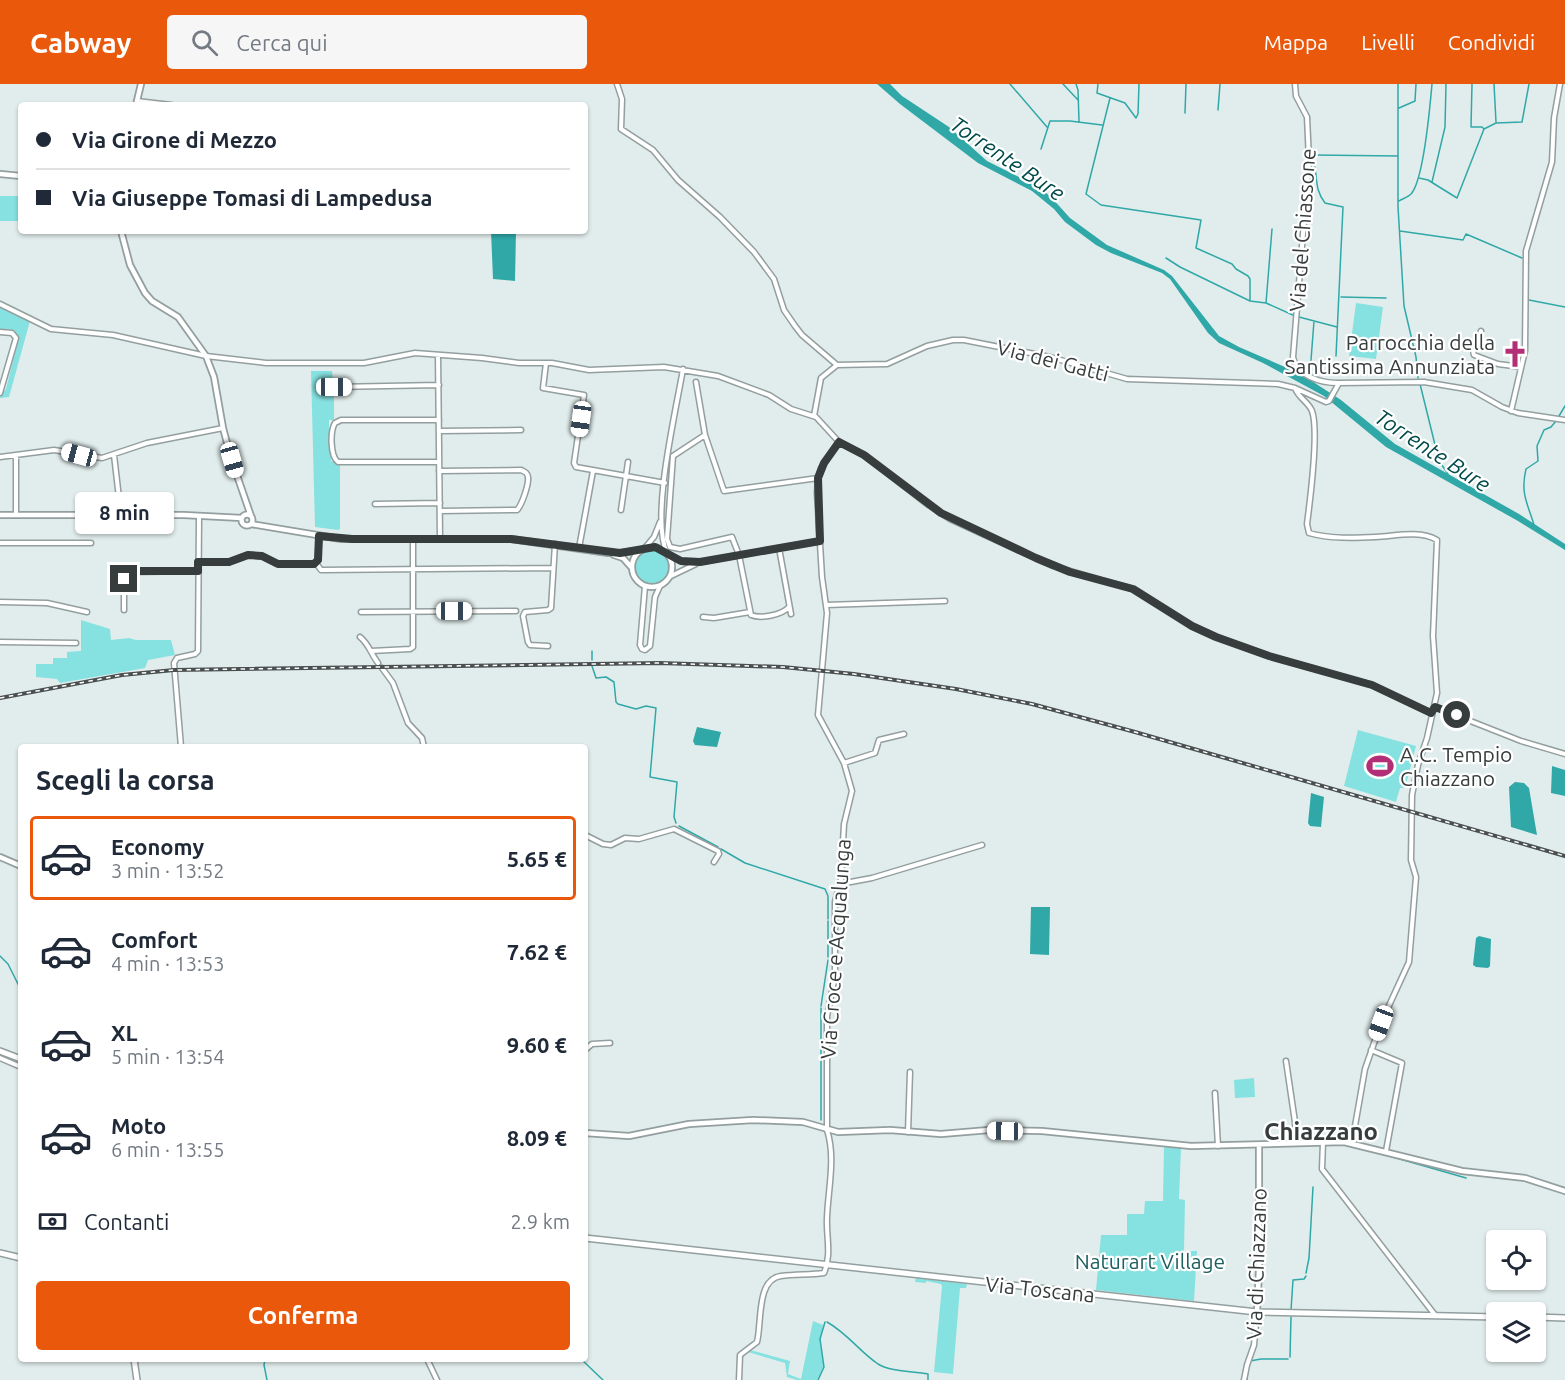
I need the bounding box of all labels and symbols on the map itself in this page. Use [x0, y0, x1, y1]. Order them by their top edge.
water label: Torrente Bure [946, 111, 1070, 205]
street label: Via del Chiassone [1284, 147, 1320, 313]
place label: Parrocchia della Santissima Annunziata [1285, 330, 1495, 378]
street label: Via dei Gatti [994, 334, 1112, 386]
church icon: Parrocchia della Santissima Annunziata [1500, 339, 1530, 369]
car [316, 378, 352, 396]
car [570, 400, 592, 438]
water label: Torrente Bure [1371, 404, 1495, 496]
car [218, 440, 246, 480]
car [59, 442, 99, 468]
callout: 8 min [74, 492, 174, 534]
route end [110, 565, 137, 592]
car [436, 602, 472, 620]
route start [1443, 701, 1470, 728]
place label: A.C. Tempio Chiazzano [1400, 742, 1512, 790]
sports icon: A.C. Tempio Chiazzano [1365, 751, 1395, 781]
street label: Via Croce e Acqualunga [815, 838, 855, 1060]
car [1366, 1003, 1396, 1043]
district label: Chiazzano [1264, 1118, 1378, 1145]
car [987, 1122, 1023, 1140]
street label: Via di Chiazzano [1241, 1188, 1271, 1340]
park label: Naturart Village [1075, 1249, 1225, 1273]
street label: Via Toscana [984, 1271, 1096, 1307]

